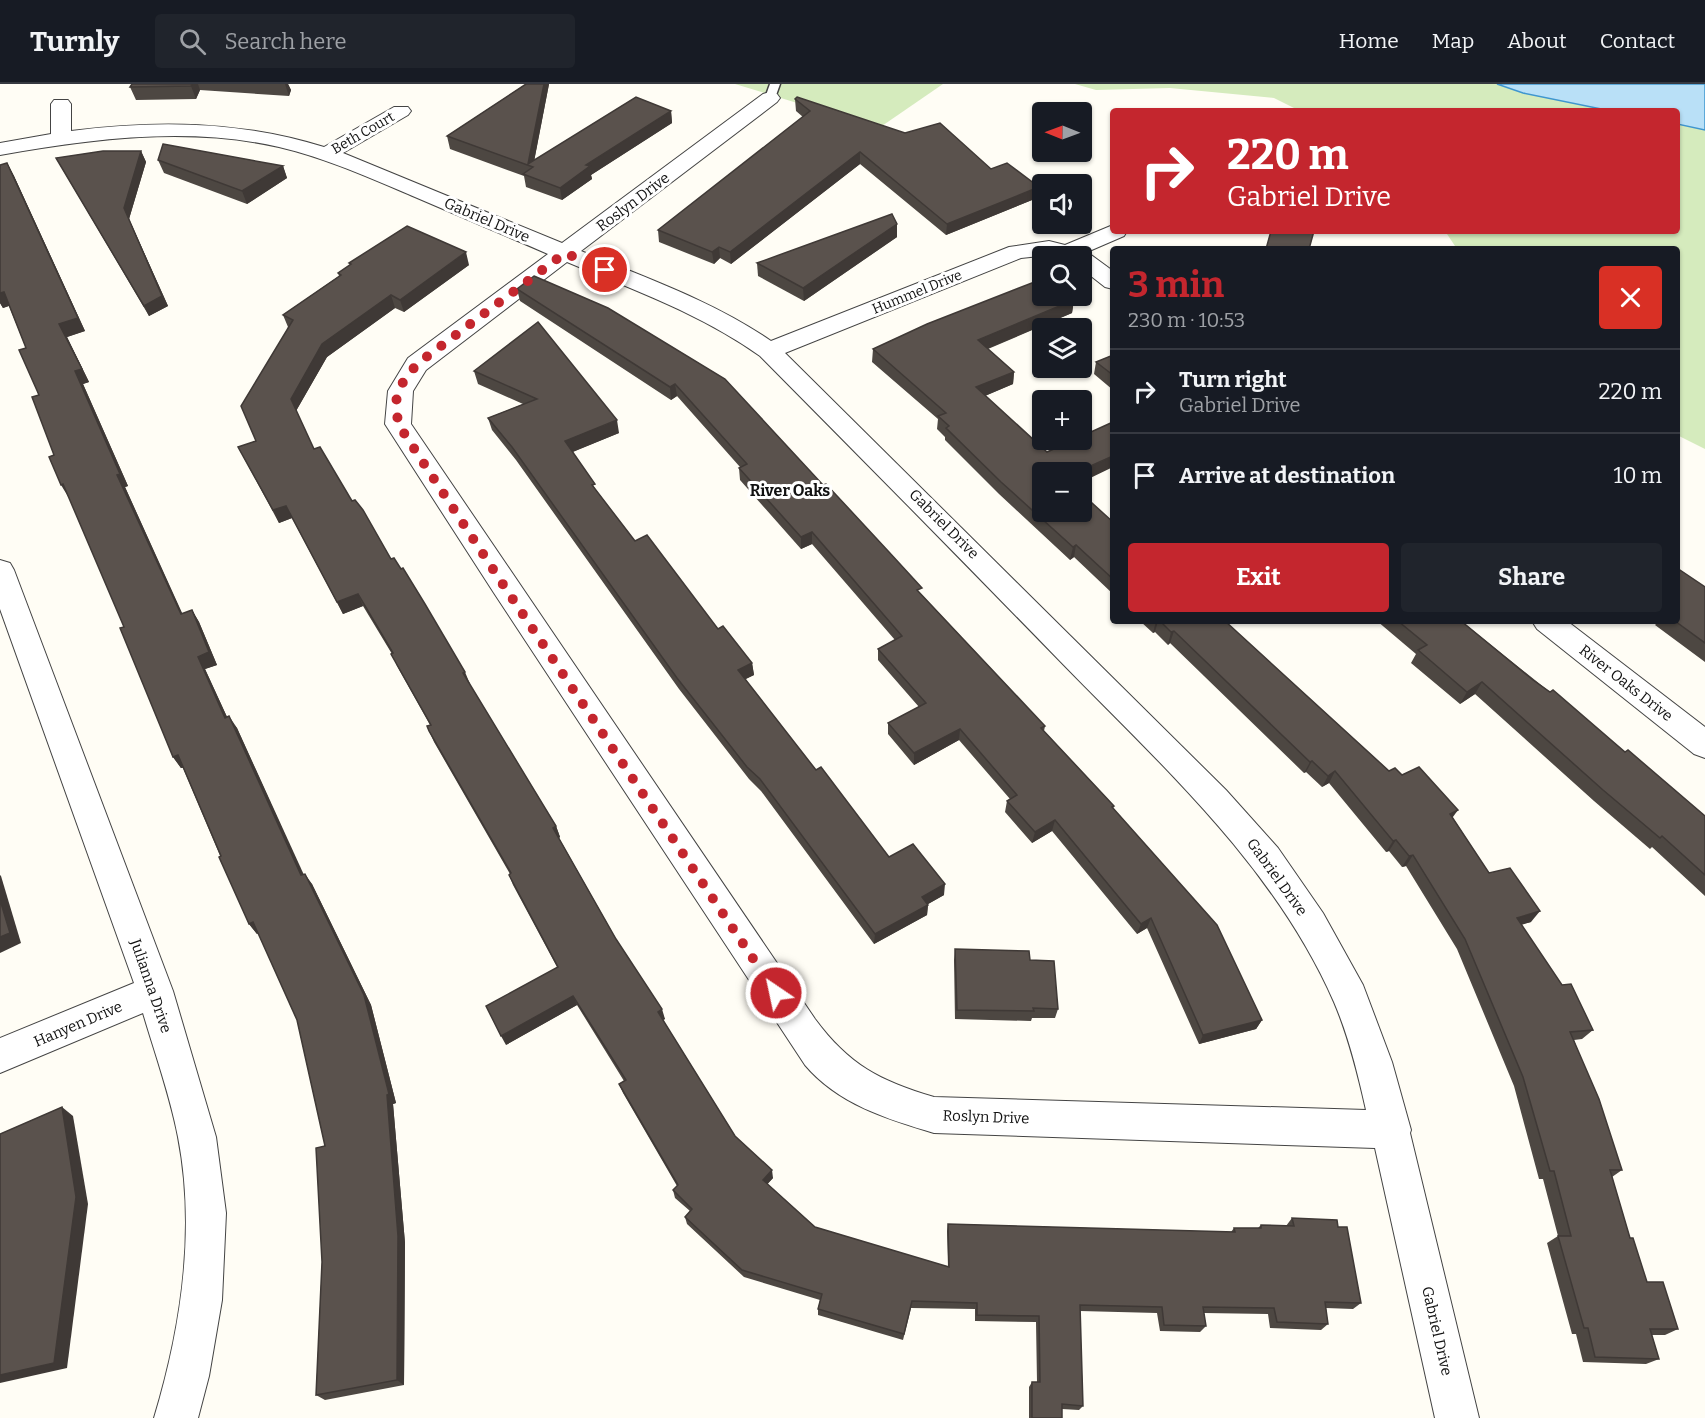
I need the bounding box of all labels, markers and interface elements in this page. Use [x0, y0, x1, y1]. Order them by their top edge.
search box [155, 14, 575, 68]
text: Turnly [30, 25, 119, 58]
icon: search [176, 25, 209, 58]
text: Search here [224, 28, 347, 55]
text: Home [1339, 28, 1399, 54]
text: Map [1432, 28, 1474, 54]
text: About [1507, 28, 1567, 54]
text: Contact [1600, 28, 1675, 54]
north arrow [1032, 102, 1092, 162]
map controls [1032, 102, 1092, 522]
street label: Beth Court [329, 108, 397, 158]
text: 220 m [1227, 130, 1349, 180]
icon: right [1128, 132, 1206, 210]
street label: Roslyn Drive [593, 169, 673, 235]
button: sound [1032, 174, 1092, 234]
text: Gabriel Drive [1227, 181, 1391, 213]
street label: Gabriel Drive [442, 194, 532, 246]
pin [579, 244, 630, 295]
button: search [1032, 246, 1092, 306]
icon: arrive [588, 253, 621, 286]
text: 3 min [1128, 263, 1224, 307]
street label: Hummel Drive [870, 266, 964, 318]
button: close [1599, 266, 1662, 329]
text: 230 m · 10:53 [1128, 308, 1245, 332]
button: layers [1032, 318, 1092, 378]
text: Turn right [1179, 366, 1287, 393]
icon: right [1128, 375, 1161, 408]
text: 220 m [1599, 378, 1662, 405]
button: + [1032, 390, 1092, 450]
text: Gabriel Drive [1179, 393, 1301, 417]
icon: arrive [1128, 459, 1161, 492]
button: − [1032, 462, 1092, 522]
text: Arrive at destination [1179, 462, 1395, 489]
text: 10 m [1614, 462, 1662, 489]
district label: River Oaks [750, 481, 830, 500]
street label: Gabriel Drive [905, 485, 983, 563]
button: Exit [1128, 543, 1389, 612]
button: Share [1401, 543, 1662, 612]
street label: River Oaks Drive [1576, 641, 1676, 725]
street label: Gabriel Drive [1243, 835, 1311, 919]
street label: Julianna Drive [126, 936, 175, 1035]
position arrow [744, 961, 808, 1025]
street label: Hanyen Drive [31, 997, 125, 1051]
street label: Roslyn Drive [942, 1106, 1030, 1128]
street label: Gabriel Drive [1418, 1285, 1456, 1377]

